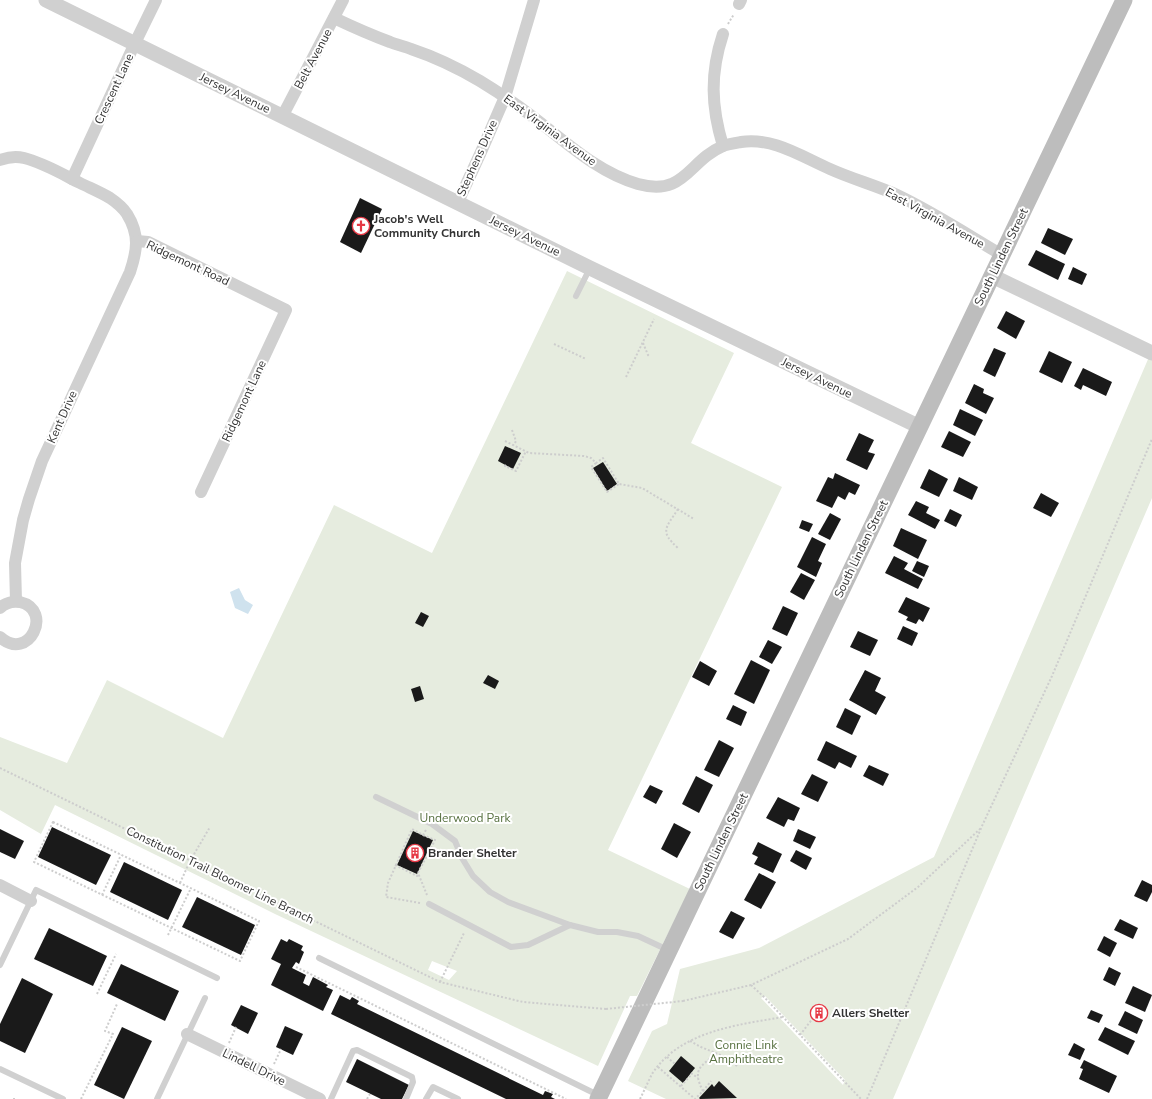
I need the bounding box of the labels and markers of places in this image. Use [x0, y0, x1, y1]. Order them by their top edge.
place label: Jacob's Well Community Church [373, 211, 480, 241]
church icon: Jacob's Well Community Church [351, 216, 371, 236]
building icon: Brander Shelter [405, 843, 425, 863]
place label: Brander Shelter [428, 845, 517, 861]
building icon: Allers Shelter [809, 1003, 829, 1023]
place label: Allers Shelter [832, 1005, 910, 1021]

